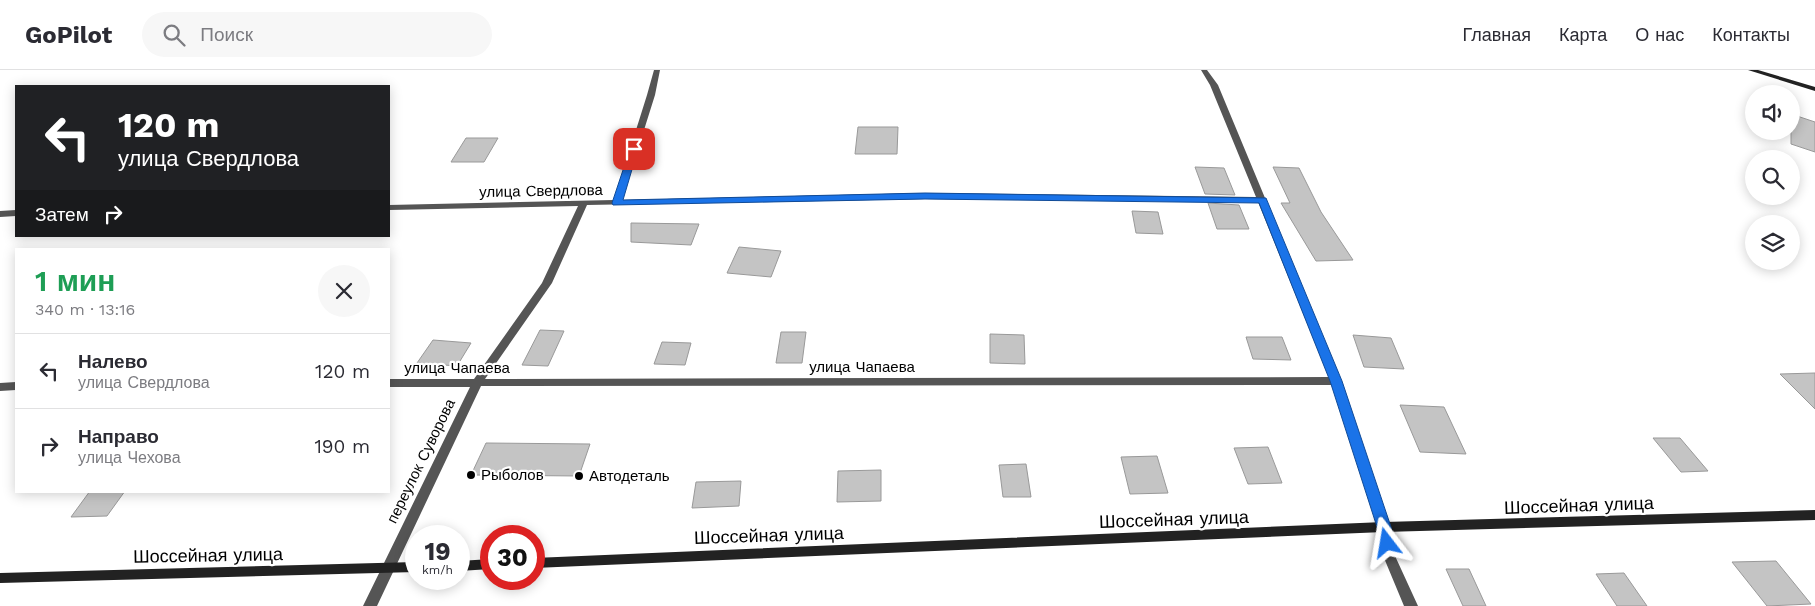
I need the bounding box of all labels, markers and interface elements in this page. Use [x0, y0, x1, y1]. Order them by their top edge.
search box [142, 12, 492, 57]
text: GoPilot [25, 21, 112, 49]
icon: search [160, 21, 188, 49]
text: Поиск [200, 23, 253, 46]
text: Главная [1462, 24, 1531, 45]
text: Карта [1559, 24, 1607, 45]
text: О нас [1635, 24, 1684, 45]
text: Контакты [1712, 24, 1790, 45]
map controls [1745, 85, 1800, 270]
button: sound [1745, 85, 1800, 140]
text: 120 m [118, 104, 219, 146]
icon: left [35, 105, 100, 170]
pin [613, 128, 655, 170]
icon: arrive [620, 135, 648, 163]
text: улица Свердлова [118, 146, 299, 171]
button: search [1745, 150, 1800, 205]
street label: улица Свердлова [479, 181, 604, 201]
icon: right [99, 200, 127, 228]
text: Затем [35, 203, 89, 226]
button: layers [1745, 215, 1800, 270]
text: 1 мин [35, 263, 115, 298]
button: close [318, 265, 370, 317]
text: 340 m · 13:16 [35, 300, 135, 319]
text: Налево [78, 350, 148, 373]
icon: left [35, 357, 63, 385]
street label: улица Чапаева [809, 358, 915, 376]
street label: улица Чапаева [404, 359, 510, 377]
text: 120 m [315, 360, 370, 383]
text: улица Свердлова [78, 373, 210, 392]
street label: переулок Суворова [383, 395, 459, 526]
text: Направо [78, 425, 159, 448]
icon: right [35, 432, 63, 460]
text: 190 m [314, 435, 370, 458]
text: улица Чехова [78, 448, 181, 467]
place label: Рыболов [481, 466, 544, 484]
place label: Автодеталь [589, 467, 670, 485]
marker: Рыболов [465, 469, 477, 481]
marker: Автодеталь [573, 470, 585, 482]
street label: Шоссейная улица [1504, 492, 1655, 518]
street label: Шоссейная улица [1099, 506, 1250, 532]
position arrow [1360, 516, 1412, 568]
street label: Шоссейная улица [694, 522, 845, 548]
speed limit sign: 30 [480, 525, 545, 590]
text: 19 [424, 537, 451, 566]
street label: Шоссейная улица [133, 543, 284, 567]
text: km/h [422, 563, 453, 577]

